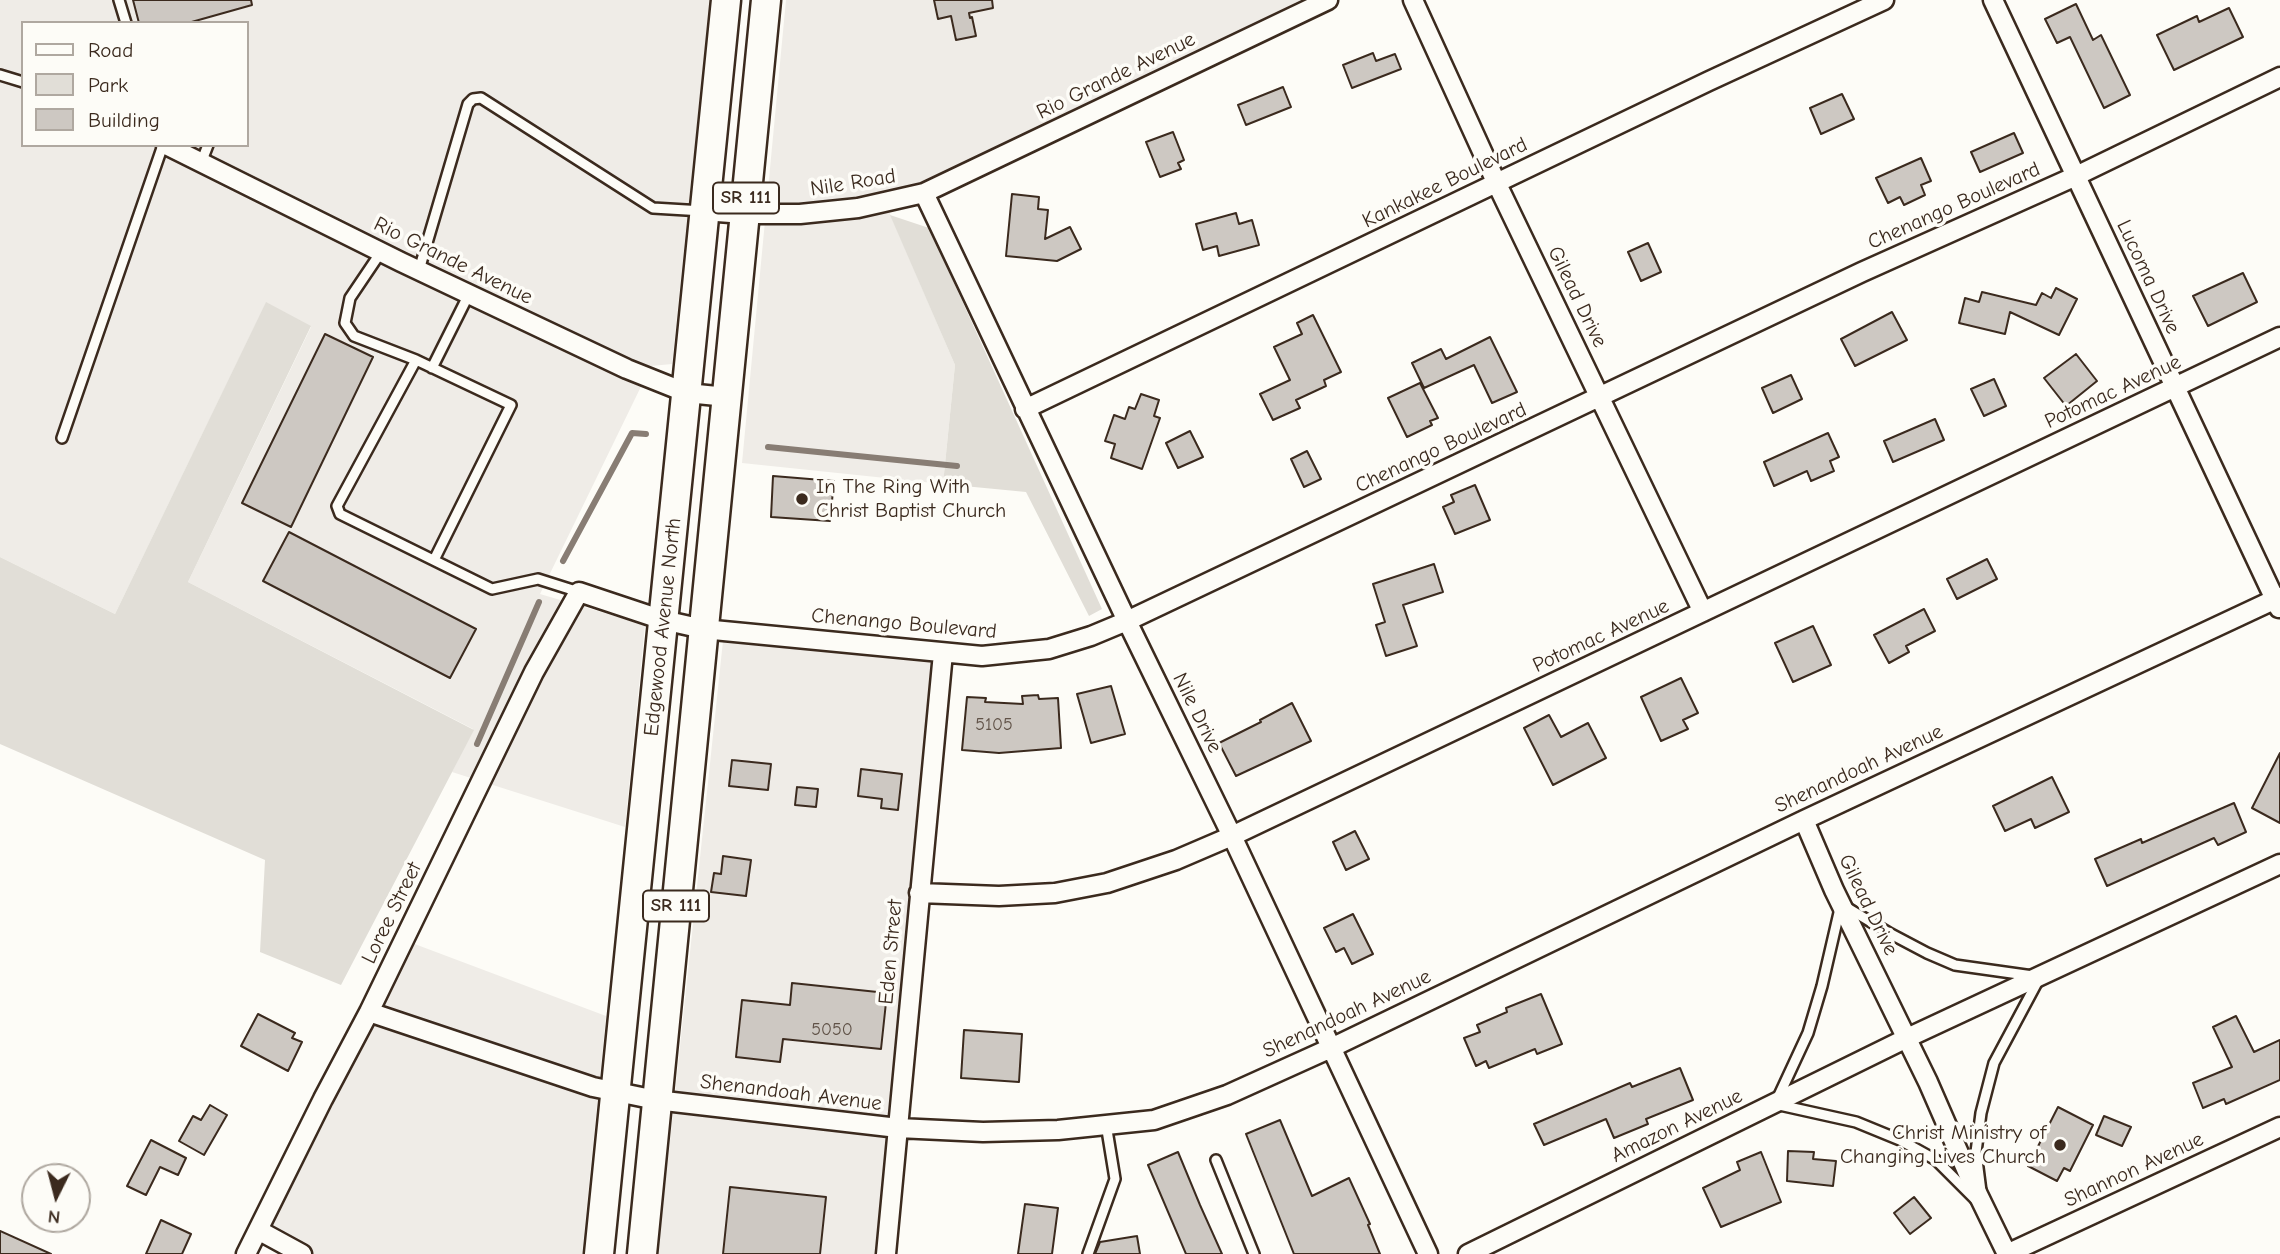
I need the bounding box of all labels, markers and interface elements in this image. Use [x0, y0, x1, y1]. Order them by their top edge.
legend [21, 21, 248, 147]
street label: Rio Grande Avenue [1033, 27, 1199, 125]
text: Road [88, 38, 133, 62]
text: Park [88, 73, 128, 97]
text: Building [88, 108, 160, 132]
street label: Kankakee Boulevard [1358, 132, 1532, 234]
street label: Chenango Boulevard [1864, 157, 2044, 255]
street label: Nile Road [809, 164, 897, 202]
road number: SR 111 [713, 182, 779, 214]
street label: Rio Grande Avenue [370, 212, 536, 310]
street label: Lucoma Drive [2111, 216, 2185, 338]
street label: Gilead Drive [1542, 242, 1612, 352]
street label: Potomac Avenue [2041, 349, 2185, 435]
street label: Chenango Boulevard [1351, 397, 1531, 499]
place label: In The Ring With Christ Baptist Church [816, 474, 1006, 524]
marker: In The Ring With Christ Baptist Church [794, 491, 810, 507]
street label: Edgewood Avenue North [639, 517, 687, 737]
street label: Potomac Avenue [1529, 593, 1673, 679]
street label: Chenango Boulevard [810, 603, 998, 645]
street label: Nile Drive [1167, 669, 1227, 757]
house number: 5105 [975, 714, 1013, 736]
street label: Shenandoah Avenue [1771, 719, 1947, 819]
street label: Gilead Drive [1833, 850, 1903, 960]
street label: Loree Street [357, 858, 427, 968]
road number: SR 111 [643, 890, 709, 922]
street label: Eden Street [874, 898, 908, 1006]
street label: Shenandoah Avenue [1259, 964, 1435, 1064]
house number: 5050 [811, 1019, 853, 1041]
street label: Shenandoah Avenue [699, 1069, 883, 1117]
street label: Amazon Avenue [1607, 1083, 1747, 1169]
place label: Christ Ministry of Changing Lives Church [1840, 1120, 2046, 1170]
street label: Shannon Avenue [2060, 1127, 2208, 1213]
marker: Christ Ministry of Changing Lives Church [2052, 1137, 2068, 1153]
north arrow [21, 1163, 91, 1233]
text: N [47, 1205, 61, 1228]

